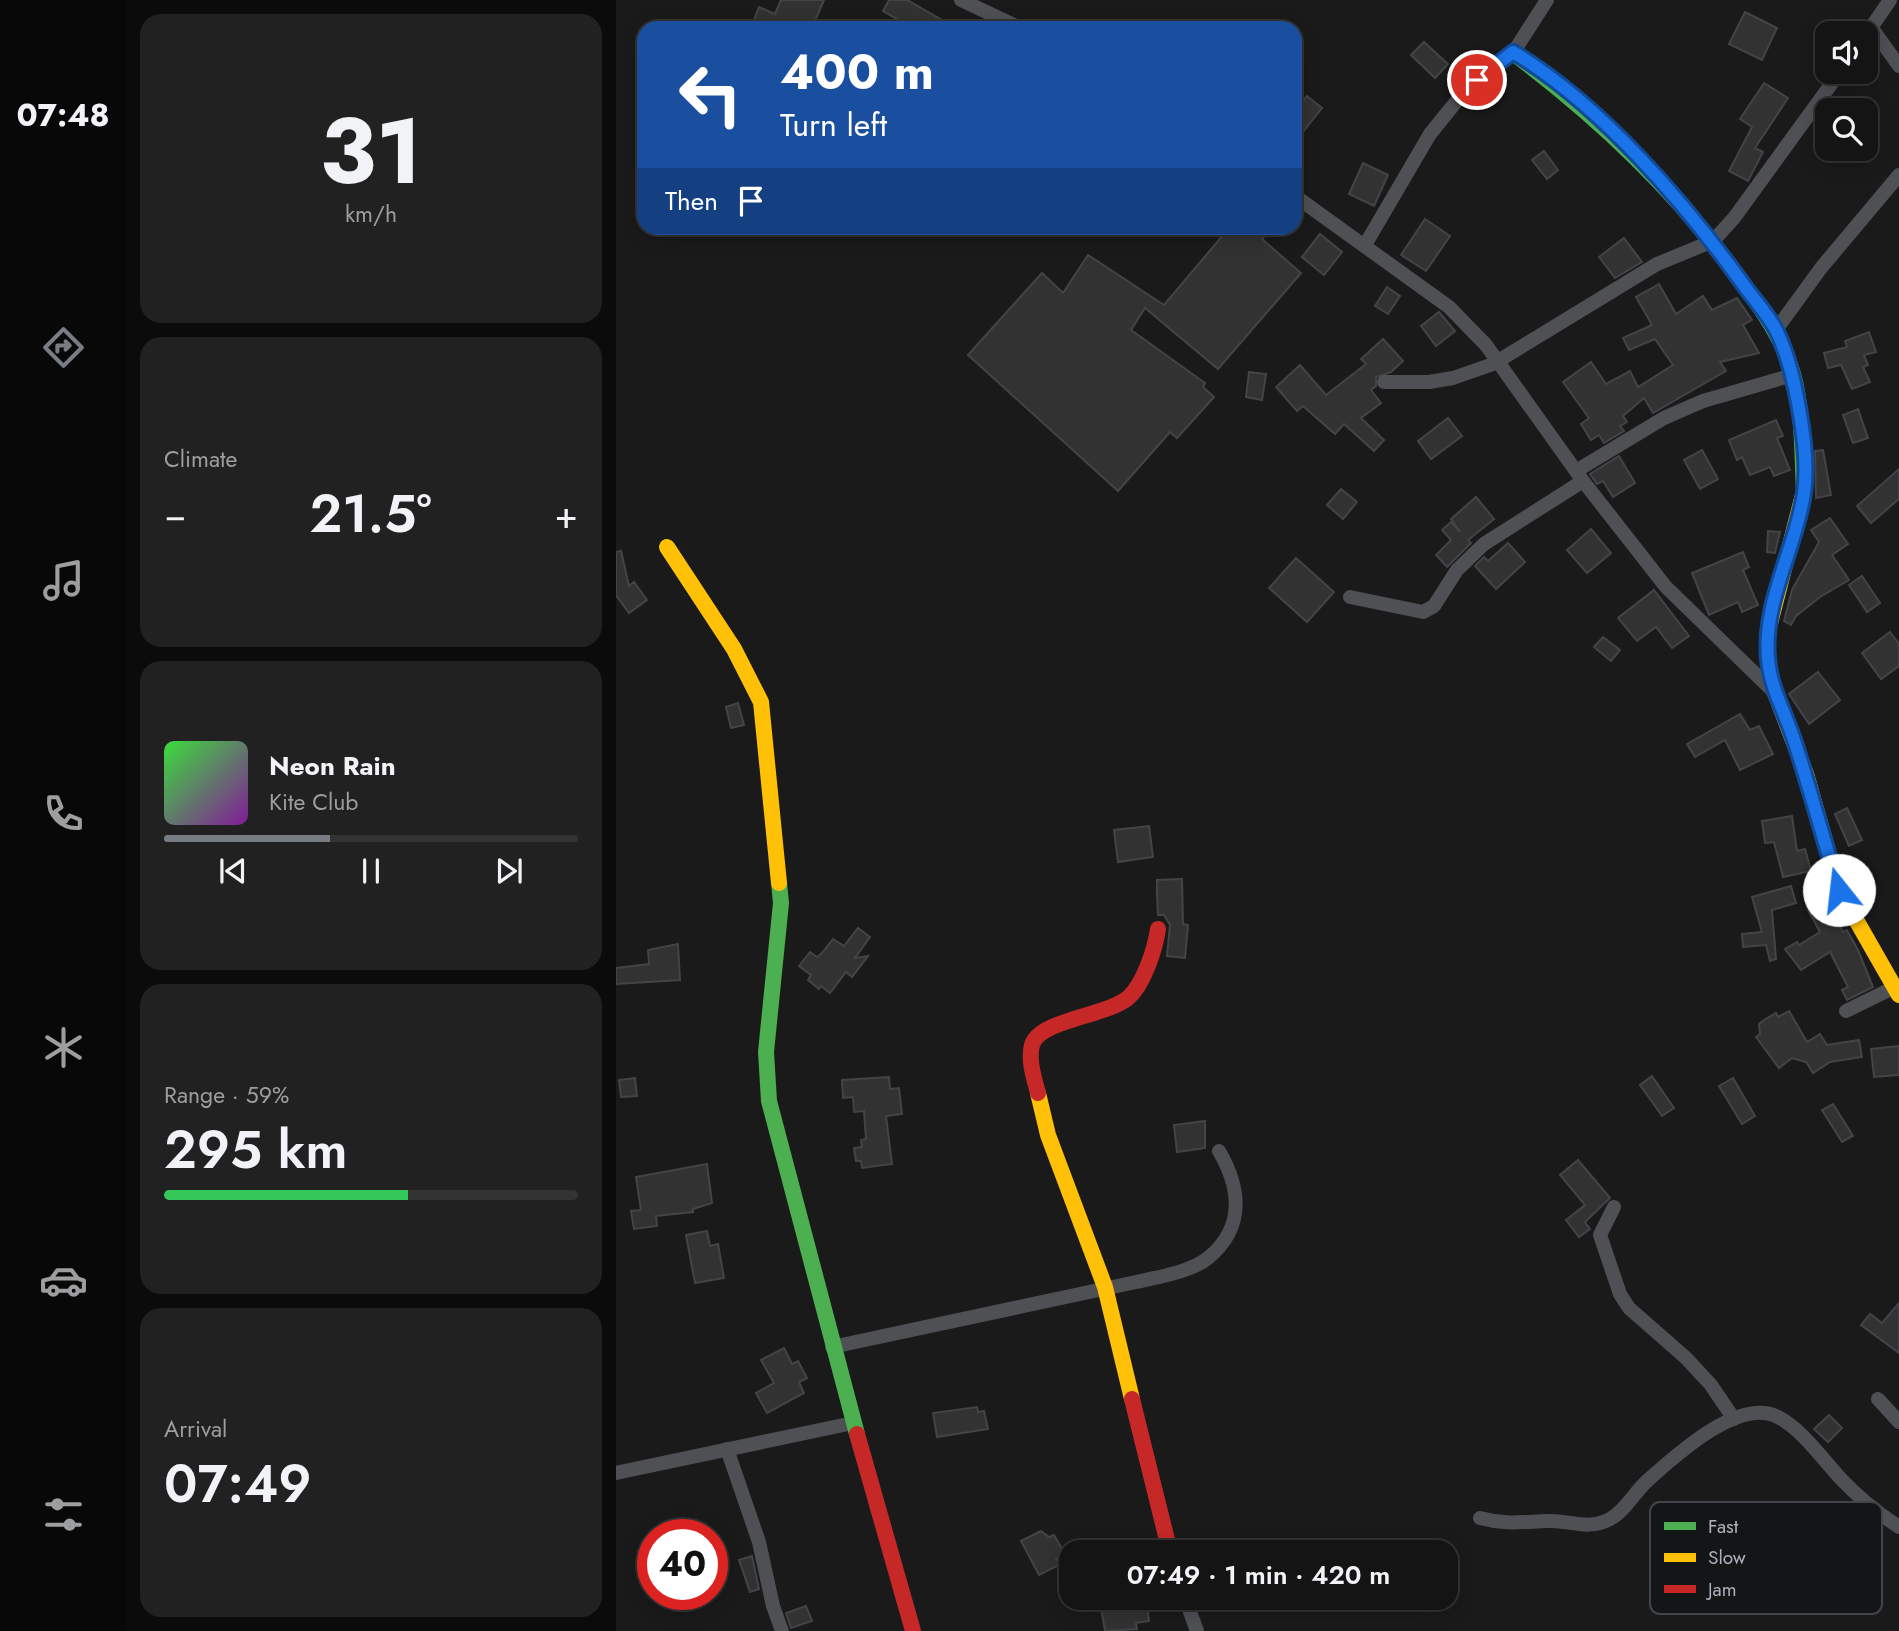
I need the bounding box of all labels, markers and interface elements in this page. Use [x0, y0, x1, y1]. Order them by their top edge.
map controls [1815, 21, 1878, 161]
button: sound [1815, 21, 1878, 84]
text: 400 m [780, 37, 934, 107]
icon: left [665, 49, 756, 140]
pin [1447, 50, 1507, 110]
icon: arrive [1458, 61, 1496, 99]
text: 31 [320, 86, 422, 217]
text: 07:48 [16, 92, 110, 138]
button: search [1815, 98, 1878, 161]
text: Turn left [780, 102, 887, 148]
text: Then [665, 182, 718, 220]
icon: arrive [732, 182, 770, 220]
text: km/h [345, 197, 397, 231]
icon: directions [39, 323, 88, 372]
text: Climate [164, 442, 237, 476]
text: 21.5° [310, 476, 432, 552]
text: − [164, 487, 186, 542]
text: + [555, 487, 578, 542]
icon: music [39, 556, 88, 605]
text: Neon Rain [269, 747, 396, 785]
text: Kite Club [269, 785, 358, 819]
icon: phone [39, 789, 88, 838]
icon: previous [214, 852, 252, 890]
icon: pause [352, 852, 390, 890]
icon: next [490, 852, 528, 890]
position arrow [1802, 853, 1876, 927]
icon: climate [39, 1023, 88, 1072]
text: Range · 59% [164, 1078, 289, 1112]
text: 295 km [164, 1112, 348, 1188]
icon: car [39, 1256, 88, 1305]
text: Arrival [164, 1412, 227, 1446]
text: 07:49 [164, 1446, 312, 1522]
icon: filters [39, 1490, 88, 1539]
legend [1650, 1502, 1882, 1614]
text: Fast [1708, 1513, 1739, 1540]
speed limit sign: 40 [637, 1519, 728, 1610]
text: Slow [1708, 1544, 1746, 1571]
text: 07:49 · 1 min · 420 m [1127, 1556, 1390, 1594]
text: Jam [1705, 1576, 1737, 1603]

